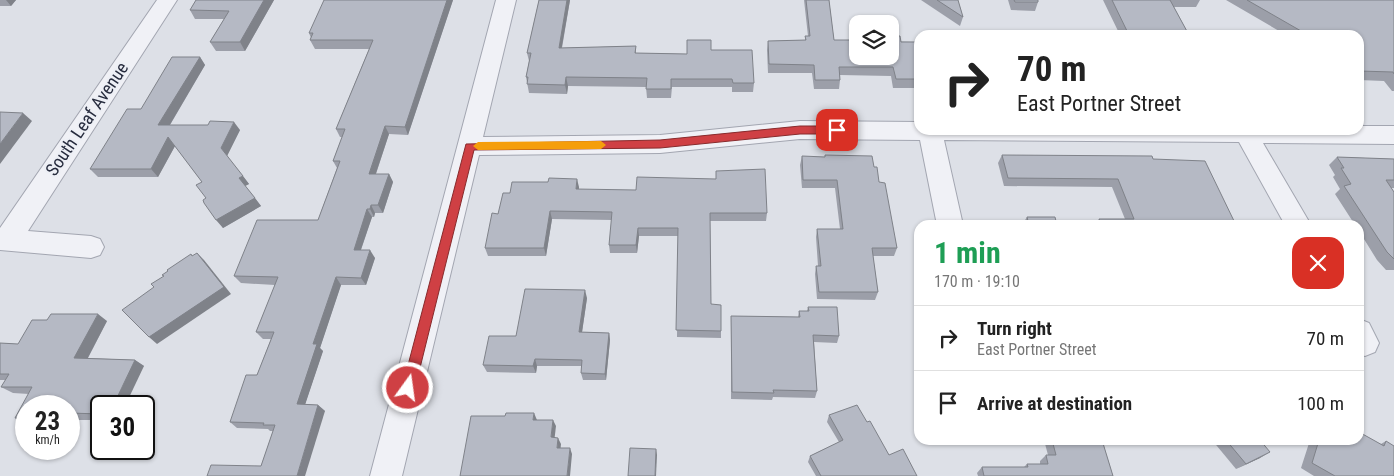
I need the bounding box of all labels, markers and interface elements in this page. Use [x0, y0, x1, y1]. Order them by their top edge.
map controls [849, 15, 899, 65]
button: layers [849, 15, 899, 65]
text: 70 m [1017, 49, 1086, 90]
icon: right [934, 50, 999, 115]
street label: South Leaf Avenue [41, 58, 132, 180]
text: East Portner Street [1017, 91, 1181, 116]
pin [816, 109, 858, 151]
icon: arrive [823, 116, 851, 144]
text: 1 min [934, 235, 1001, 270]
button: close [1292, 237, 1344, 289]
text: 170 m · 19:10 [934, 272, 1020, 291]
text: Turn right [977, 317, 1052, 340]
icon: right [934, 324, 962, 352]
text: 70 m [1307, 327, 1344, 350]
text: East Portner Street [977, 340, 1096, 359]
position arrow [381, 361, 433, 413]
icon: arrive [934, 389, 962, 417]
text: Arrive at destination [977, 392, 1132, 415]
text: 100 m [1297, 392, 1344, 415]
speed limit sign: 30 [90, 395, 155, 460]
text: 23 [35, 407, 60, 436]
text: km/h [35, 433, 60, 447]

